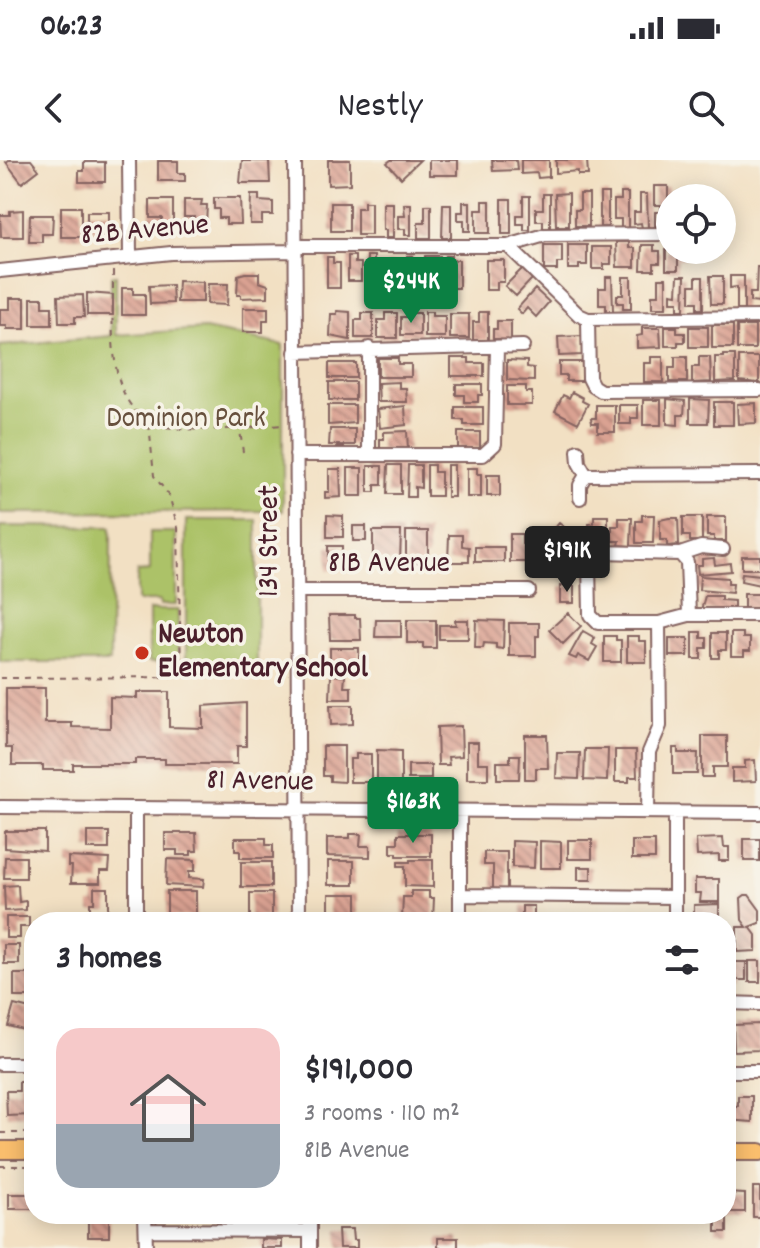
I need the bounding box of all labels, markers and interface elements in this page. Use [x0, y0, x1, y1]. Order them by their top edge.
text: 06:23 [40, 7, 102, 50]
text: Nestly [337, 82, 423, 134]
icon: back [32, 86, 76, 130]
icon: search [684, 86, 728, 130]
map controls [656, 184, 736, 264]
button: locate [656, 184, 736, 264]
street label: 82B Avenue [79, 205, 211, 259]
pin: $244K [355, 257, 467, 325]
text: $244K [382, 264, 440, 301]
park label: Dominion Park [106, 399, 266, 442]
street label: 134 Street [250, 485, 293, 597]
pin: $191K [511, 526, 623, 594]
text: $191K [543, 533, 591, 570]
street label: 81B Avenue [328, 544, 450, 587]
place label: Newton Elementary School [158, 615, 369, 692]
marker: Newton Elementary School [133, 644, 151, 662]
street label: 81 Avenue [206, 761, 314, 805]
pin: $163K [357, 777, 469, 845]
text: $163K [385, 784, 441, 821]
text: 3 homes [56, 936, 162, 985]
icon: filters [660, 938, 704, 982]
text: $191,000 [304, 1047, 414, 1096]
icon: home [120, 1060, 216, 1156]
text: 3 rooms · 110 m² [304, 1096, 460, 1133]
text: 81B Avenue [304, 1133, 410, 1170]

